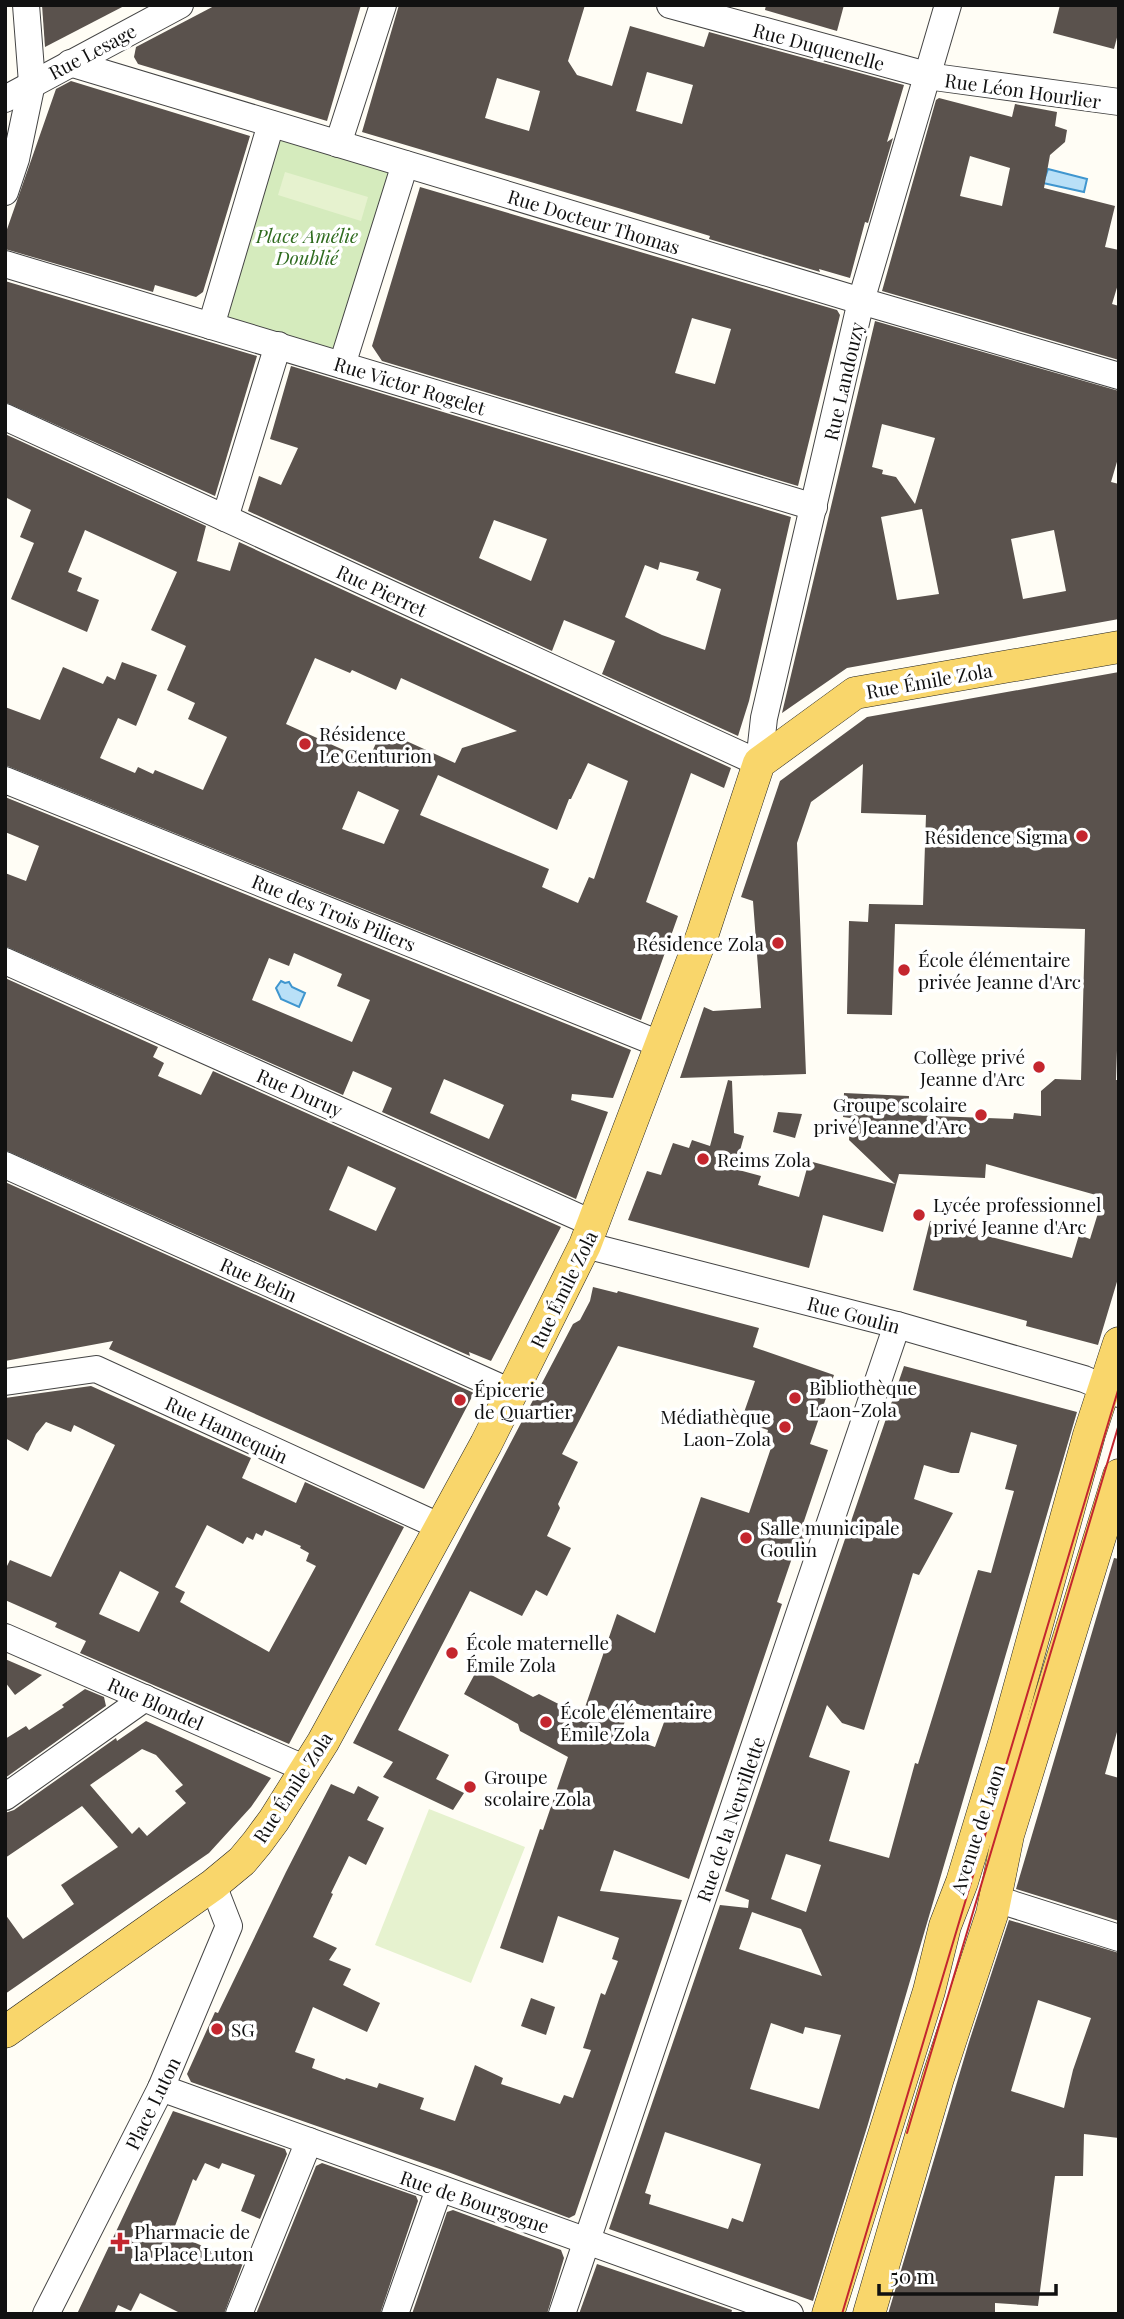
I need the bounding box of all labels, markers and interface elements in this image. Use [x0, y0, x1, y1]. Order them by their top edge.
street label: Rue Duquenelle [750, 16, 888, 76]
street label: Rue Lesage [44, 17, 140, 85]
street label: Rue Léon Hourlier [943, 66, 1103, 114]
street label: Rue Docteur Thomas [505, 182, 683, 260]
park label: Place Amélie Doublié [255, 222, 358, 270]
street label: Rue Landouzy [817, 319, 869, 443]
street label: Rue Victor Rogelet [331, 350, 489, 420]
street label: Rue Pierret [333, 558, 432, 622]
street label: Rue Émile Zola [864, 656, 995, 704]
place label: Résidence Le Centurion [319, 720, 433, 768]
marker: Résidence Le Centurion [297, 736, 313, 752]
place label: Résidence Sigma [924, 823, 1069, 849]
marker: Résidence Sigma [1074, 828, 1090, 844]
street label: Rue des Trois Piliers [248, 867, 420, 957]
place label: Résidence Zola [636, 930, 765, 956]
marker: Résidence Zola [770, 935, 786, 951]
place label: École élémentaire privée Jeanne d'Arc [918, 946, 1081, 994]
marker: École élémentaire privée Jeanne d'Arc [896, 962, 912, 978]
place label: Collège privé Jeanne d'Arc [913, 1043, 1025, 1091]
marker: Collège privé Jeanne d'Arc [1031, 1059, 1047, 1075]
street label: Rue Duruy [253, 1062, 347, 1123]
place label: Groupe scolaire privé Jeanne d'Arc [814, 1091, 967, 1139]
marker: Groupe scolaire privé Jeanne d'Arc [973, 1107, 989, 1123]
place label: Reims Zola [717, 1146, 811, 1172]
marker: Reims Zola [695, 1151, 711, 1167]
place label: Lycée professionnel privé Jeanne d'Arc [933, 1191, 1102, 1239]
marker: Lycée professionnel privé Jeanne d'Arc [911, 1207, 927, 1223]
street label: Rue Émile Zola [523, 1225, 603, 1352]
street label: Rue Belin [216, 1251, 302, 1308]
street label: Rue Goulin [805, 1289, 904, 1339]
place label: Bibliothèque Laon-Zola [809, 1374, 917, 1422]
place label: Épicerie de Quartier [474, 1376, 573, 1424]
street label: Rue Hannequin [162, 1389, 293, 1469]
marker: Bibliothèque Laon-Zola [787, 1390, 803, 1406]
marker: Épicerie de Quartier [452, 1392, 468, 1408]
place label: Médiathèque Laon-Zola [660, 1403, 772, 1451]
marker: Médiathèque Laon-Zola [777, 1419, 793, 1435]
place label: Salle municipale Goulin [760, 1514, 900, 1562]
marker: Salle municipale Goulin [738, 1530, 754, 1546]
place label: École maternelle Émile Zola [466, 1629, 609, 1677]
marker: École maternelle Émile Zola [444, 1645, 460, 1661]
street label: Rue Blondel [104, 1670, 209, 1736]
place label: École élémentaire Émile Zola [560, 1698, 712, 1746]
marker: École élémentaire Émile Zola [538, 1714, 554, 1730]
street label: Rue Émile Zola [246, 1726, 338, 1848]
street label: Rue de la Neuvillette [690, 1733, 770, 1905]
street label: Avenue de Laon [943, 1760, 1010, 1898]
place label: Groupe scolaire Zola [484, 1763, 592, 1811]
marker: Groupe scolaire Zola [462, 1779, 478, 1795]
place label: SG [231, 2016, 255, 2042]
marker: SG [209, 2021, 225, 2037]
street label: Place Luton [118, 2052, 186, 2154]
street label: Rue de Bourgogne [397, 2163, 553, 2239]
place label: Pharmacie de la Place Luton [134, 2218, 254, 2266]
marker: Pharmacie de la Place Luton [112, 2234, 128, 2250]
scale bar [879, 2252, 1056, 2296]
text: 50 m [890, 2261, 936, 2289]

